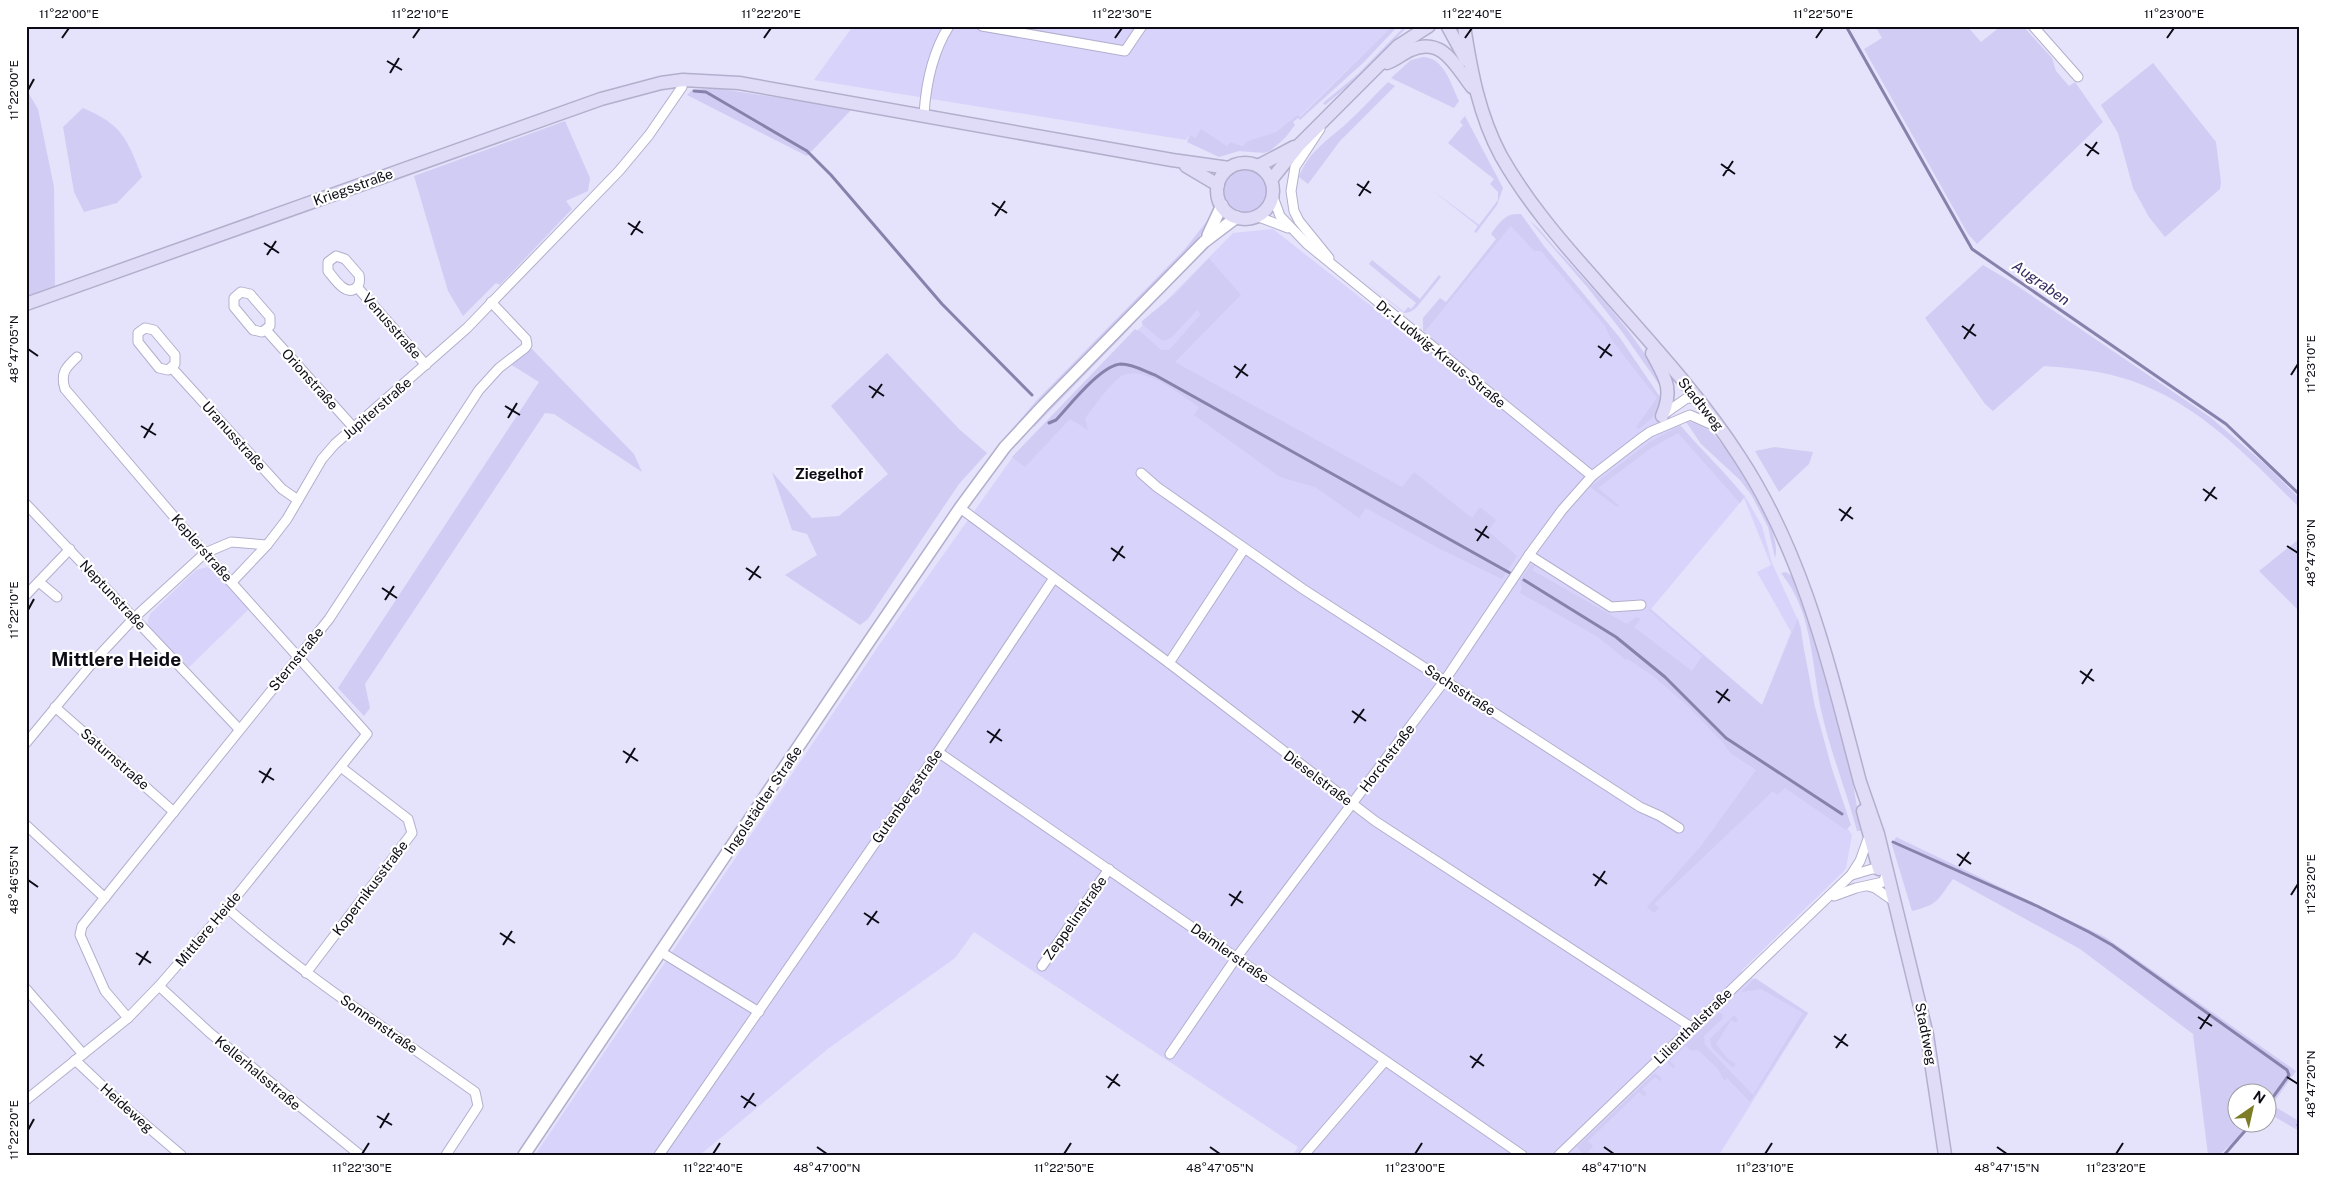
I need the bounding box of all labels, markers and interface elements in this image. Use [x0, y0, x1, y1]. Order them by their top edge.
text: 11°22'00"E [39, 7, 99, 21]
text: 11°22'10"E [391, 7, 449, 21]
text: 11°22'20"E [741, 7, 801, 21]
text: 11°22'30"E [1092, 7, 1152, 21]
text: 11°22'40"E [1442, 7, 1502, 21]
text: 11°22'50"E [1793, 7, 1853, 21]
text: 11°23'00"E [2144, 7, 2204, 21]
text: 11°22'00"E [7, 60, 21, 120]
street label: Kriegsstraße [311, 165, 395, 209]
water label: Augraben [2009, 257, 2073, 308]
street label: Venusstraße [359, 290, 425, 362]
street label: Dr.-Ludwig-Kraus-Straße [1373, 297, 1509, 411]
text: 48°47'05"N [7, 315, 21, 383]
text: 11°23'10"E [2304, 335, 2318, 393]
street label: Orionstraße [278, 345, 342, 413]
street label: Jupiterstraße [339, 374, 415, 442]
street label: Stadtweg [1675, 374, 1727, 434]
street label: Uranusstraße [199, 398, 269, 474]
district label: Ziegelhof [795, 465, 863, 482]
street label: Keplerstraße [168, 511, 236, 585]
text: 48°47'30"N [2304, 519, 2318, 587]
street label: Neptunstraße [77, 557, 149, 633]
text: 11°22'10"E [7, 581, 21, 639]
street label: Sternstraße [265, 624, 327, 694]
district label: Mittlere Heide [51, 648, 181, 670]
street label: Sachsstraße [1422, 661, 1498, 719]
street label: Horchstraße [1356, 721, 1418, 795]
street label: Saturnstraße [78, 725, 153, 793]
street label: Ingolstädter Straße [721, 743, 805, 857]
street label: Gutenbergstraße [869, 746, 945, 846]
street label: Dieselstraße [1281, 747, 1355, 809]
street label: Kopernikusstraße [329, 837, 411, 939]
text: 48°46'55"N [7, 846, 21, 914]
text: 11°23'20"E [2304, 854, 2318, 914]
street label: Zeppelinstraße [1040, 873, 1110, 963]
street label: Mittlere Heide [172, 888, 244, 970]
street label: Daimlerstraße [1188, 920, 1272, 986]
street label: Lilienthalstraße [1651, 985, 1735, 1067]
street label: Sonnenstraße [337, 991, 421, 1057]
street label: Stadtweg [1912, 1001, 1940, 1067]
street label: Kellerhalsstraße [212, 1033, 304, 1113]
text: 48°47'20"N [2304, 1050, 2318, 1118]
street label: Heideweg [97, 1080, 157, 1136]
north arrow [2228, 1084, 2278, 1134]
text: N [2250, 1088, 2268, 1107]
text: 11°22'20"E [7, 1100, 21, 1160]
text: 11°22'30"E [332, 1161, 392, 1175]
text: 11°22'40"E [683, 1161, 743, 1175]
text: 48°47'00"N [793, 1161, 861, 1175]
text: 11°22'50"E [1034, 1161, 1094, 1175]
text: 48°47'05"N [1186, 1161, 1254, 1175]
text: 11°23'00"E [1385, 1161, 1445, 1175]
text: 48°47'10"N [1582, 1161, 1646, 1175]
text: 11°23'10"E [1736, 1161, 1794, 1175]
text: 48°47'15"N [1974, 1161, 2040, 1175]
text: 11°23'20"E [2086, 1161, 2146, 1175]

